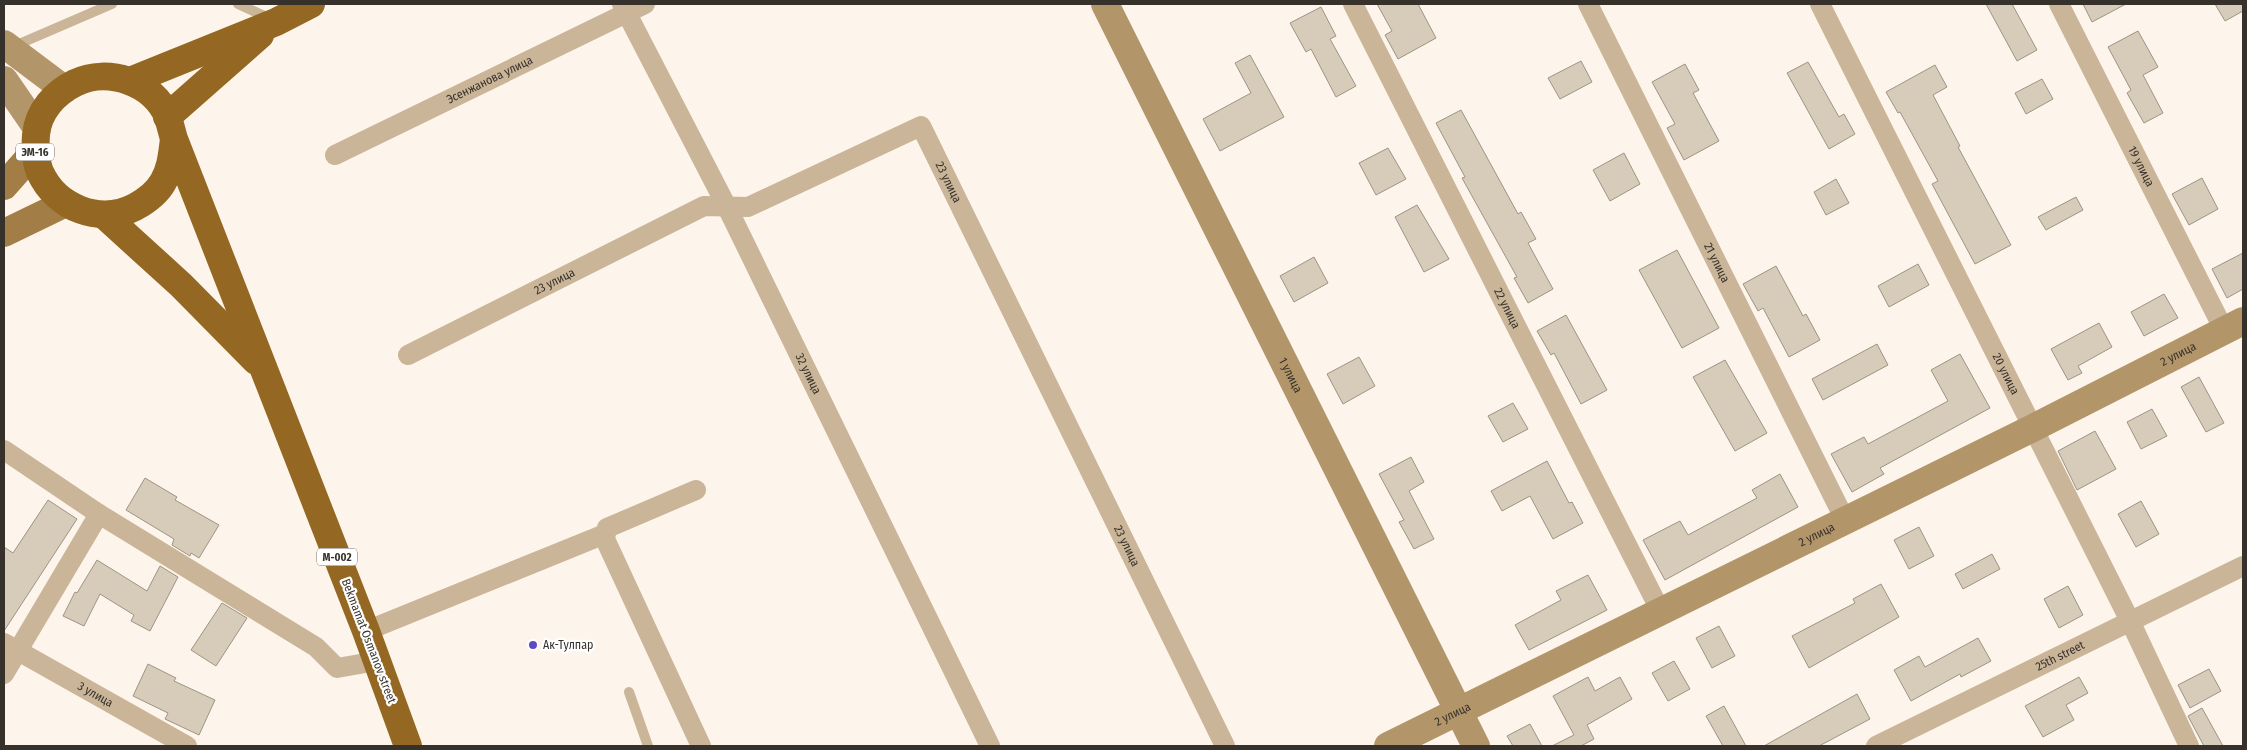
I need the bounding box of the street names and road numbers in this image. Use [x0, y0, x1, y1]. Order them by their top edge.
street label: Эсенжанова улица [444, 53, 535, 107]
road number: ЭМ-16 [16, 144, 54, 160]
street label: 19 улица [2125, 144, 2157, 189]
street label: 23 улица [933, 160, 964, 205]
street label: 21 улица [1701, 240, 1733, 285]
street label: 23 улица [532, 265, 577, 297]
street label: 22 улица [1491, 286, 1523, 331]
street label: 2 улица [2158, 339, 2198, 369]
street label: 32 улица [792, 351, 824, 396]
street label: 20 улица [1990, 351, 2022, 397]
street label: 1 улица [1276, 355, 1305, 395]
street label: 2 улица [1796, 520, 1837, 549]
street label: 23 улица [1111, 523, 1143, 569]
road number: M-002 [317, 548, 357, 566]
street label: Bekmamat Osmanov street [339, 577, 399, 705]
street label: 25th street [2033, 638, 2087, 674]
street label: 3 улица [75, 679, 116, 710]
street label: 2 улица [1432, 699, 1473, 729]

